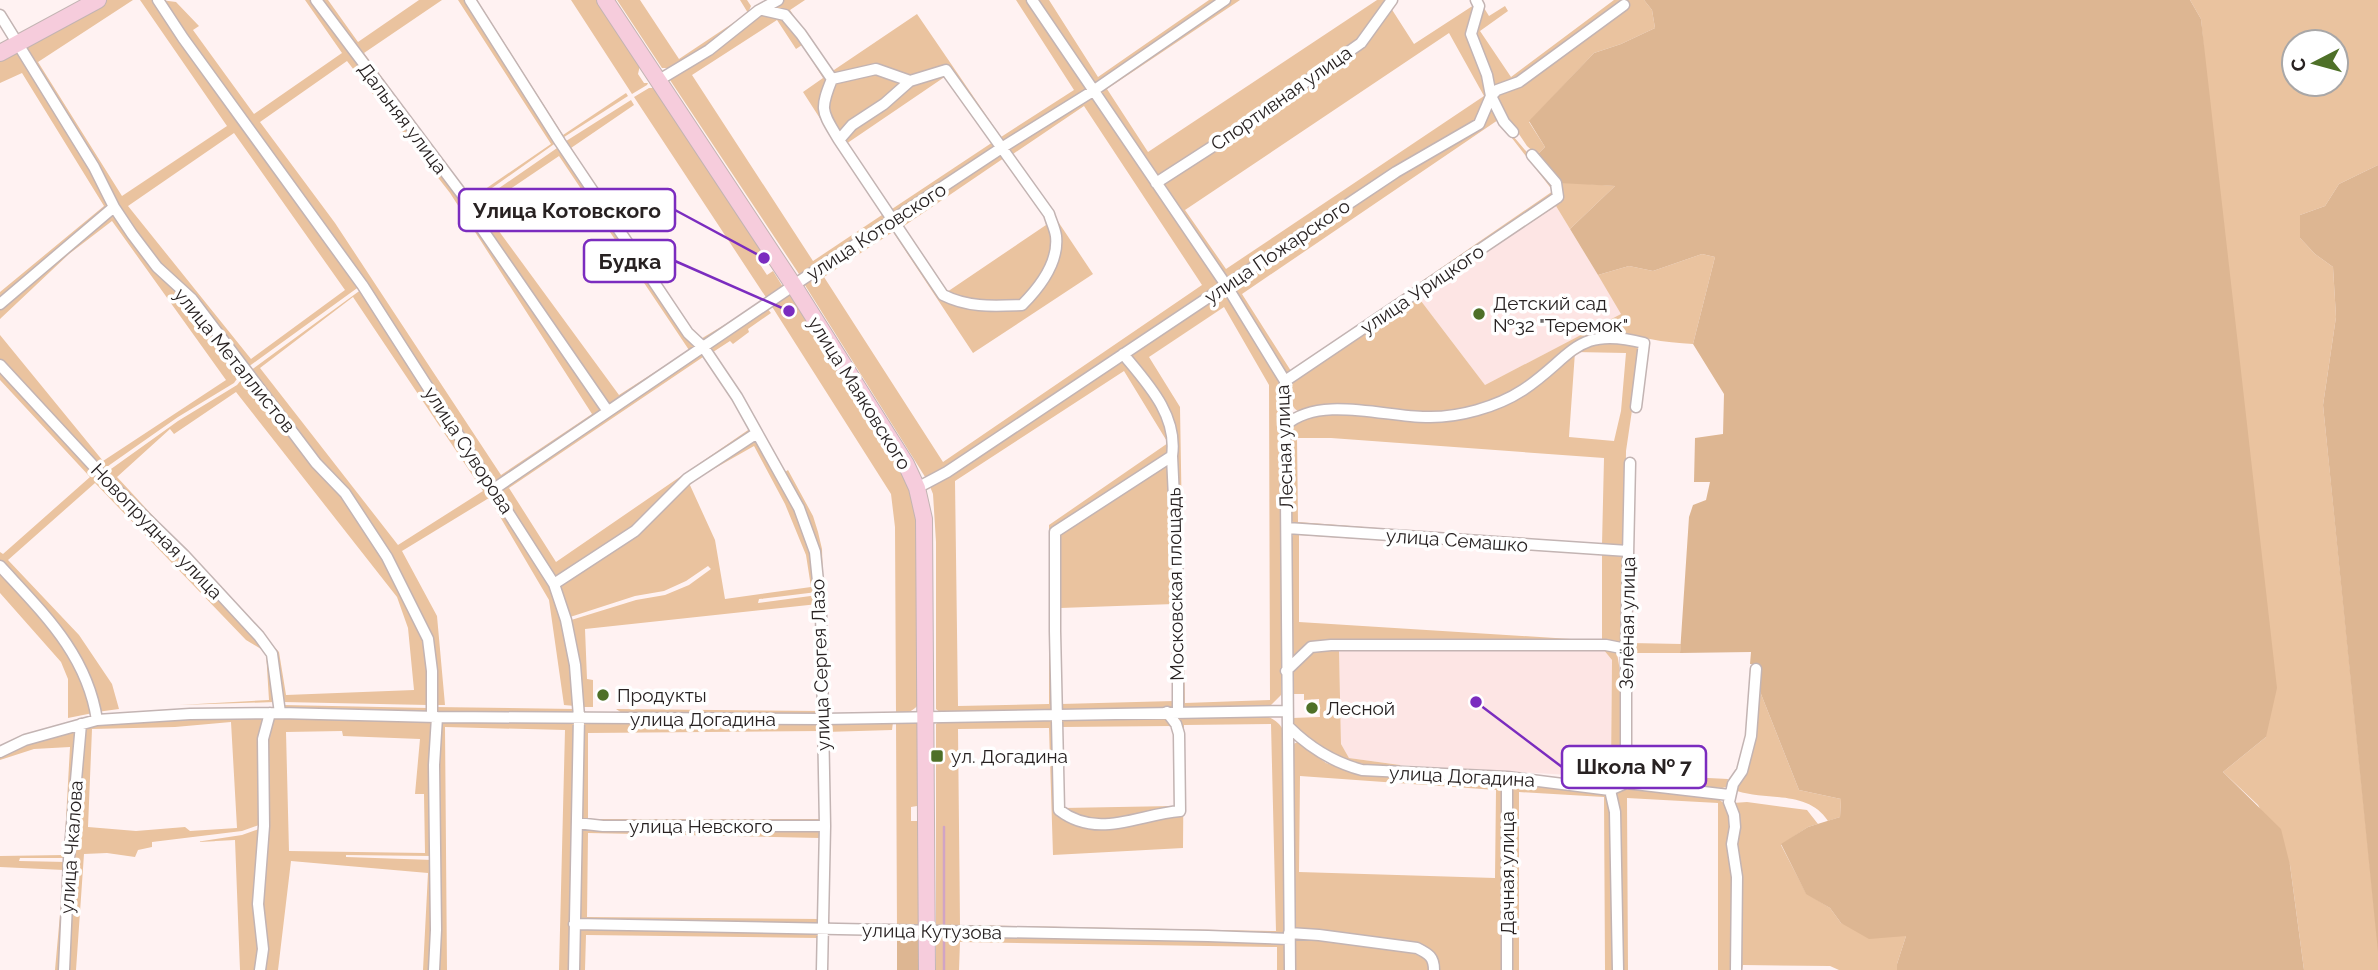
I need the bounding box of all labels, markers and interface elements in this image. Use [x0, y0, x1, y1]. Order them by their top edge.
north arrow [2280, 28, 2350, 98]
street label: Спортивная улица [1206, 41, 1356, 155]
text: С [2286, 57, 2310, 72]
street label: Дальняя улица [354, 58, 452, 178]
street label: улица Котовского [802, 178, 950, 284]
callout: Улица Котовского [459, 189, 675, 231]
street label: улица Пожарского [1200, 194, 1354, 308]
text: Улица Котовского [472, 198, 661, 223]
callout: Будка [584, 240, 675, 282]
street label: улица Урицкого [1356, 240, 1488, 338]
text: Будка [599, 249, 661, 274]
street label: улица Металлистов [170, 283, 300, 437]
place label: Детский сад №32 "Теремок" [1493, 292, 1628, 336]
marker: Детский сад №32 "Теремок" [1471, 306, 1487, 322]
street label: улица Маяковского [804, 312, 916, 474]
street label: улица Суворова [420, 382, 518, 518]
street label: Лесная улица [1271, 384, 1297, 510]
street label: Новопрудная улица [87, 459, 227, 603]
street label: Московская площадь [1162, 487, 1188, 681]
street label: улица Семашко [1385, 524, 1529, 556]
street label: Зелёная улица [1615, 556, 1639, 690]
street label: улица Сергея Лазо [806, 579, 834, 751]
place label: Продукты [617, 684, 707, 706]
marker: Продукты [595, 687, 611, 703]
place label: Лесной [1326, 697, 1395, 719]
marker: Лесной [1304, 700, 1320, 716]
street label: улица Догадина [630, 708, 776, 730]
place label: ул. Догадина [951, 745, 1068, 767]
callout: Школа № 7 [1562, 746, 1706, 788]
marker: ул. Догадина [929, 748, 945, 764]
text: Школа № 7 [1576, 754, 1692, 779]
street label: улица Догадина [1389, 761, 1535, 791]
street label: улица Чкалова [55, 780, 87, 914]
street label: Дачная улица [1496, 811, 1518, 935]
street label: улица Невского [629, 815, 773, 837]
street label: улица Кутузова [862, 919, 1002, 943]

